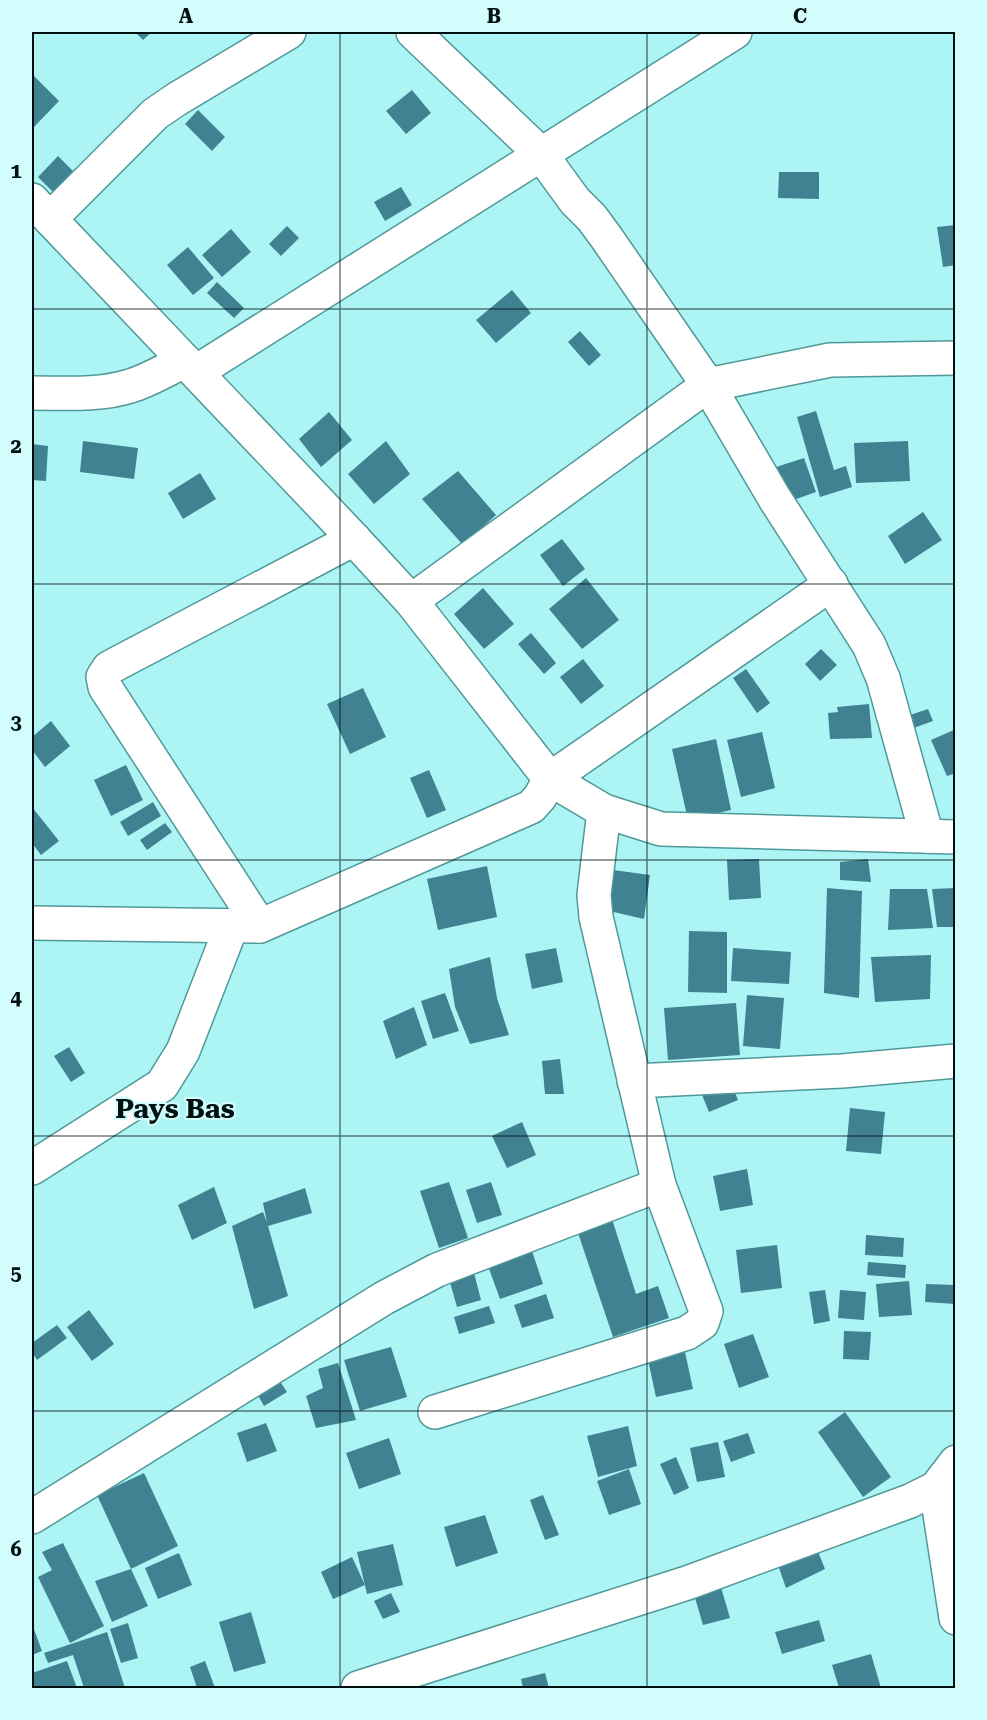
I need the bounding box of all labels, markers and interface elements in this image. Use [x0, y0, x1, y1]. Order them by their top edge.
text: A [179, 4, 194, 28]
text: B [487, 4, 501, 28]
text: C [793, 4, 807, 28]
text: 1 [10, 159, 22, 183]
text: 2 [10, 434, 22, 458]
text: 3 [10, 710, 22, 734]
text: 4 [10, 986, 22, 1010]
district label: Pays Bas [115, 1093, 235, 1125]
text: 5 [10, 1261, 22, 1285]
text: 6 [10, 1537, 22, 1561]

